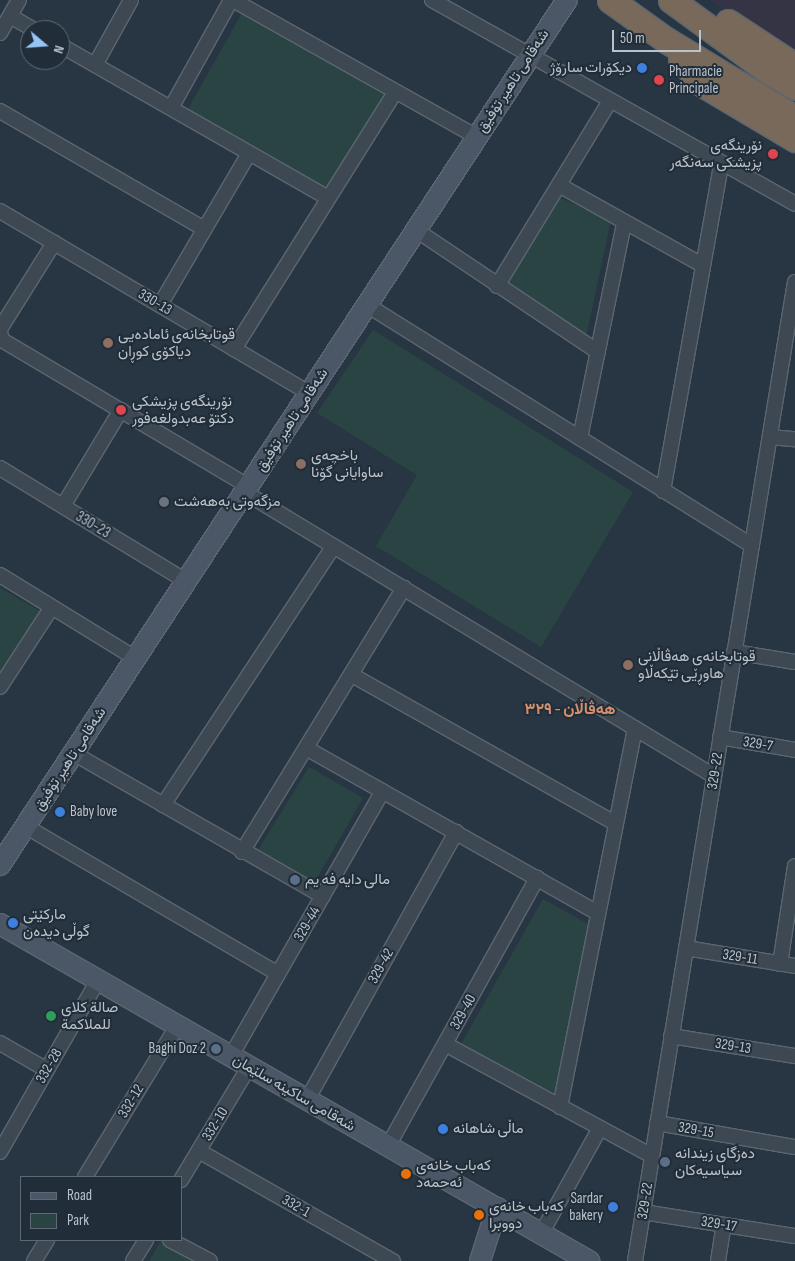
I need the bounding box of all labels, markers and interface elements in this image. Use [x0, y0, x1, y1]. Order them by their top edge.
north arrow [20, 20, 70, 70]
scale bar [615, 20, 704, 52]
street label: شەقامی تاهیر تۆفیق [473, 26, 553, 136]
text: 50 m [620, 29, 645, 48]
text: N [50, 43, 68, 56]
place label: دیکۆرات سارۆژ [550, 59, 632, 77]
marker: دیکۆرات سارۆژ [636, 62, 648, 74]
place label: Pharmacie Principale [669, 62, 722, 97]
marker: Pharmacie Principale [653, 74, 665, 86]
place label: نۆرینگەی پزیشکی سەنگەر [669, 136, 762, 171]
marker: نۆرینگەی پزیشکی سەنگەر [766, 147, 780, 161]
street label: 330-13 [135, 285, 175, 319]
place label: قوتابخانەی ئامادەیی دیاکۆی کوڕان [118, 325, 235, 360]
marker: قوتابخانەی ئامادەیی دیاکۆی کوڕان [102, 337, 114, 349]
street label: شەقامی تاهیر تۆفیق [252, 365, 332, 475]
place label: نۆرینگەی پزیشکی دکتۆ عەبدولغەفور [132, 392, 234, 427]
marker: نۆرینگەی پزیشکی دکتۆ عەبدولغەفور [114, 403, 128, 417]
place label: باخچەی ساوایانی گۆنا [311, 446, 383, 481]
marker: باخچەی ساوایانی گۆنا [295, 458, 307, 470]
place label: مزگەوتی بەهەشت [174, 493, 280, 511]
marker: مزگەوتی بەهەشت [158, 496, 170, 508]
street label: 330-23 [72, 508, 114, 542]
place label: قوتابخانەی هەڤاڵانی هاوڕێی تێکەڵاو [638, 647, 756, 682]
marker: قوتابخانەی هەڤاڵانی هاوڕێی تێکەڵاو [622, 659, 634, 671]
district label: هەڤاڵان - ٣٢٩ [525, 700, 615, 720]
street label: شەقامی تاهیر تۆفیق [30, 704, 110, 814]
street label: 329-7 [742, 733, 774, 755]
street label: 329-22 [703, 751, 727, 791]
place label: Baby love [70, 803, 117, 821]
marker: Baby love [54, 806, 66, 818]
place label: مالى دايه فه يم [305, 871, 390, 889]
marker: مالى دايه فه يم [289, 874, 301, 886]
street label: 329-44 [290, 903, 324, 945]
place label: مارکێتی گوڵی دیدەن [23, 905, 90, 940]
marker: مارکێتی گوڵی دیدەن [7, 917, 19, 929]
street label: 329-42 [364, 945, 398, 987]
street label: 329-11 [721, 945, 759, 969]
street label: 329-40 [446, 991, 480, 1033]
place label: صالة كلاي للملاكمة [61, 998, 118, 1033]
marker: صالة كلاي للملاكمة [45, 1010, 57, 1022]
street label: 329-13 [714, 1034, 752, 1058]
place label: Baghi Doz 2 [148, 1040, 206, 1058]
marker: Baghi Doz 2 [210, 1043, 222, 1055]
street label: 332-28 [32, 1045, 66, 1087]
street label: شەقامی ساکینە سلێمان [229, 1051, 359, 1135]
street label: 332-12 [114, 1081, 148, 1121]
street label: 332-10 [198, 1104, 232, 1144]
street label: 329-15 [677, 1118, 715, 1142]
place label: ماڵی شاھانە [453, 1120, 524, 1138]
marker: ماڵی شاھانە [437, 1123, 449, 1135]
place label: دەزگای زیندانە سیاسیەکان [675, 1144, 755, 1179]
place label: کەباب خانەی ئەحمەد [416, 1156, 491, 1191]
marker: دەزگای زیندانە سیاسیەکان [659, 1156, 671, 1168]
marker: کەباب خانەی ئەحمەد [400, 1168, 412, 1180]
legend [20, 1176, 182, 1241]
street label: 329-22 [633, 1181, 657, 1221]
text: Road [67, 1186, 92, 1205]
place label: Sardar bakery [569, 1189, 603, 1224]
street label: 332-1 [279, 1191, 313, 1221]
place label: کەباب خانەی دووبرا [489, 1197, 564, 1232]
marker: Sardar bakery [607, 1201, 619, 1213]
marker: کەباب خانەی دووبرا [473, 1209, 485, 1221]
text: Park [67, 1211, 89, 1230]
street label: 329-17 [700, 1212, 738, 1236]

